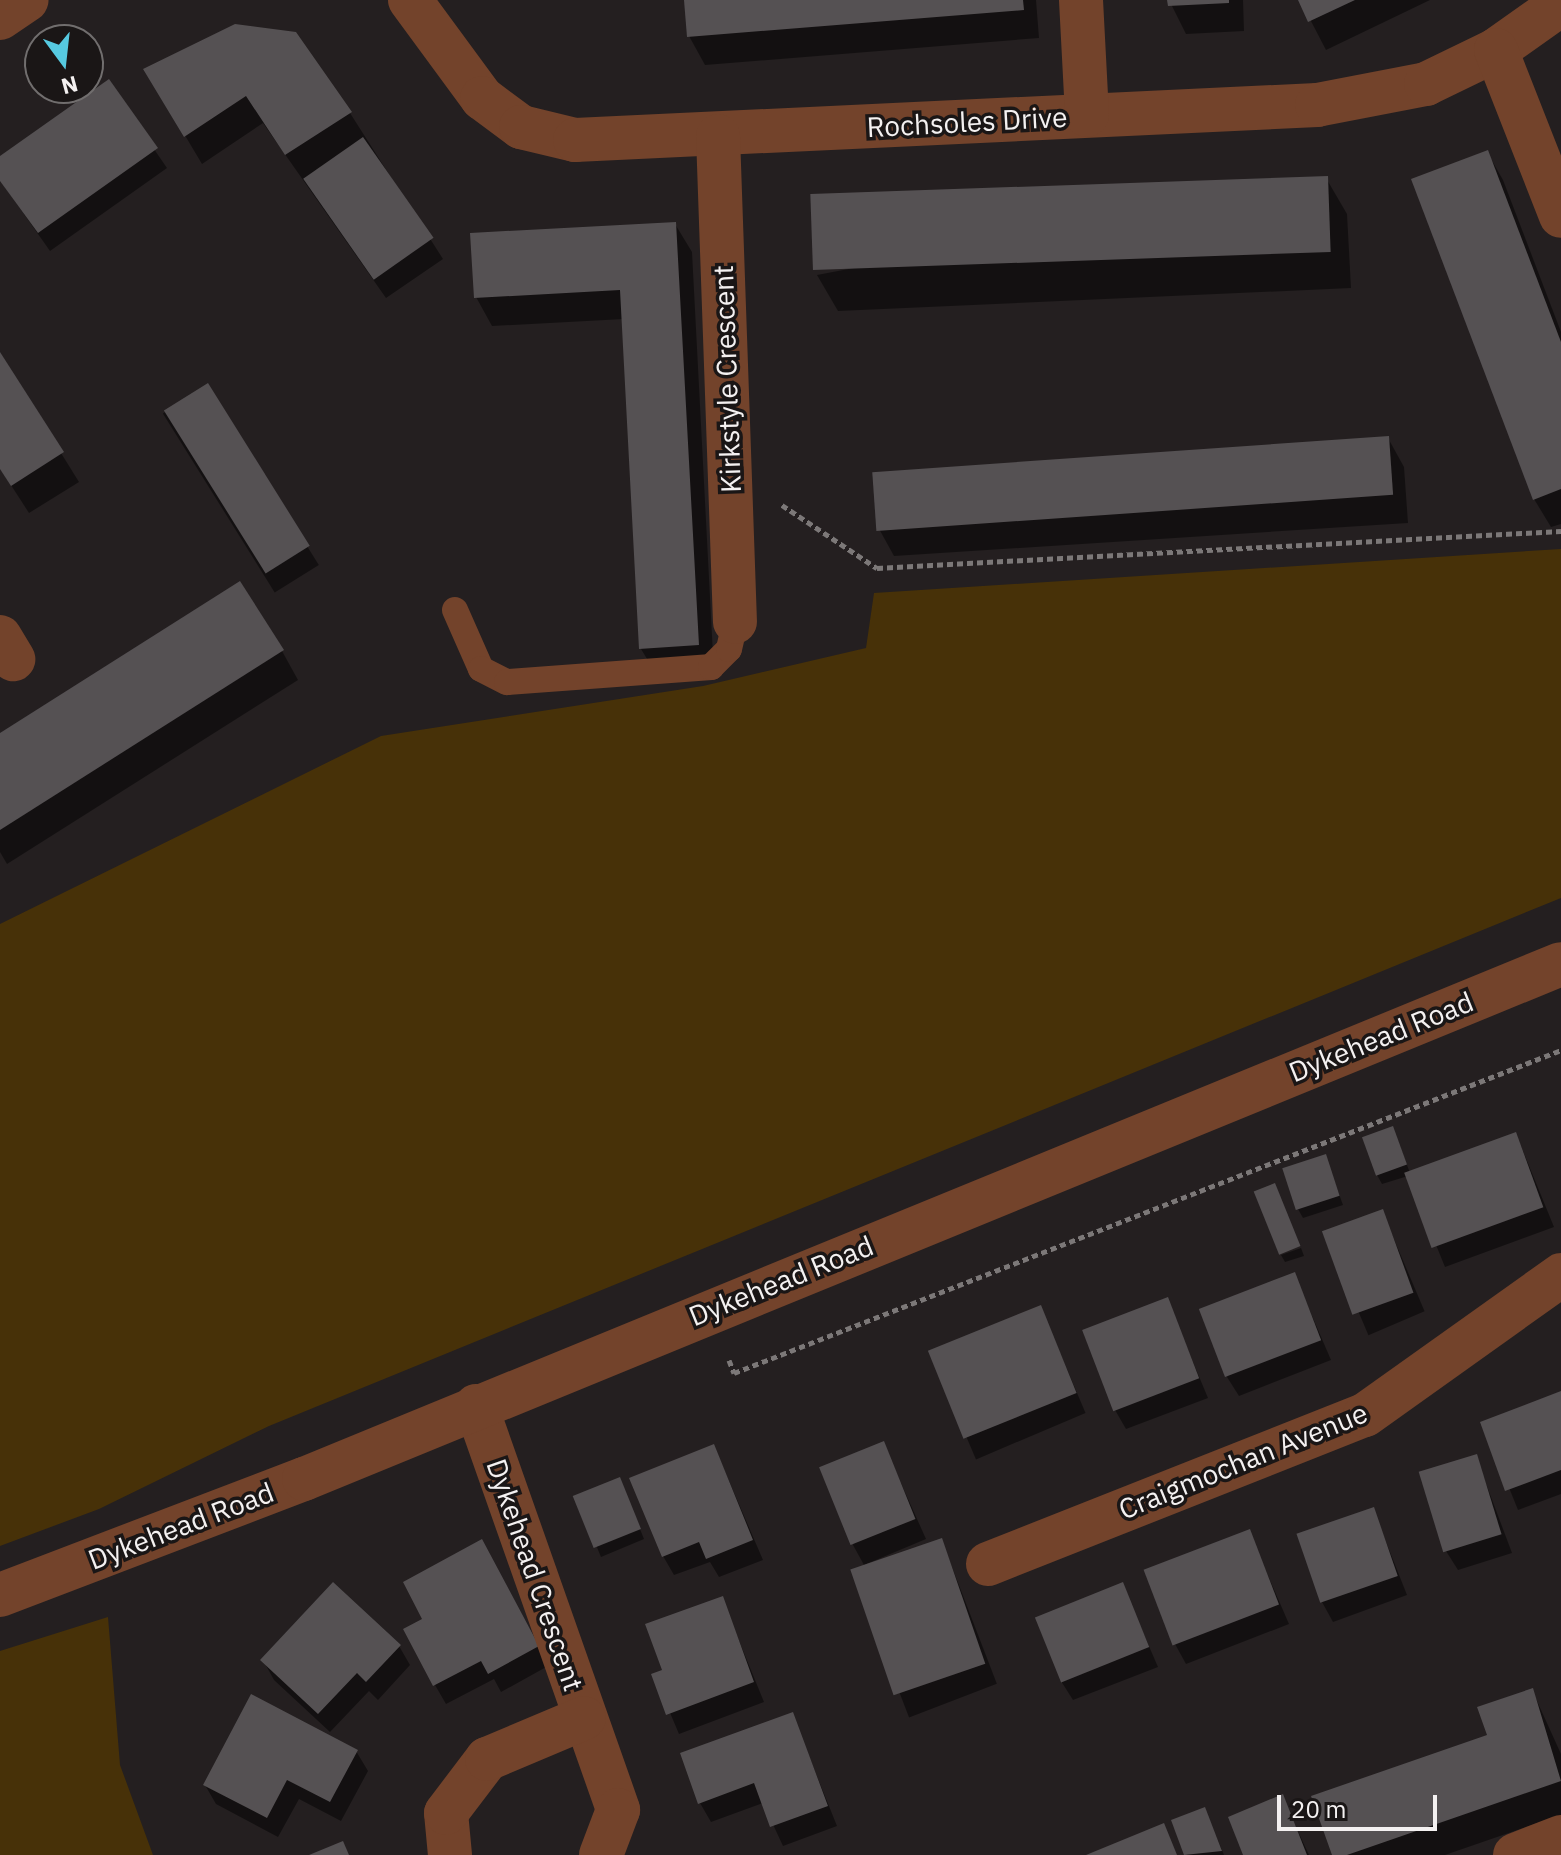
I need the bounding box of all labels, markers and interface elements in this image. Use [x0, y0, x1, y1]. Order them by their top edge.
north arrow [24, 24, 104, 104]
text: N [58, 70, 81, 102]
street label: Rochsoles Drive [866, 100, 1068, 144]
street label: Kirkstyle Crescent [706, 265, 748, 493]
street label: Dykehead Road [1284, 985, 1478, 1089]
street label: Dykehead Road [684, 1229, 878, 1333]
street label: Craigmochan Avenue [1114, 1396, 1372, 1526]
street label: Dykehead Crescent [480, 1455, 590, 1695]
street label: Dykehead Road [84, 1475, 278, 1577]
scale bar [1281, 1779, 1441, 1829]
text: 20 m [1291, 1793, 1346, 1825]

